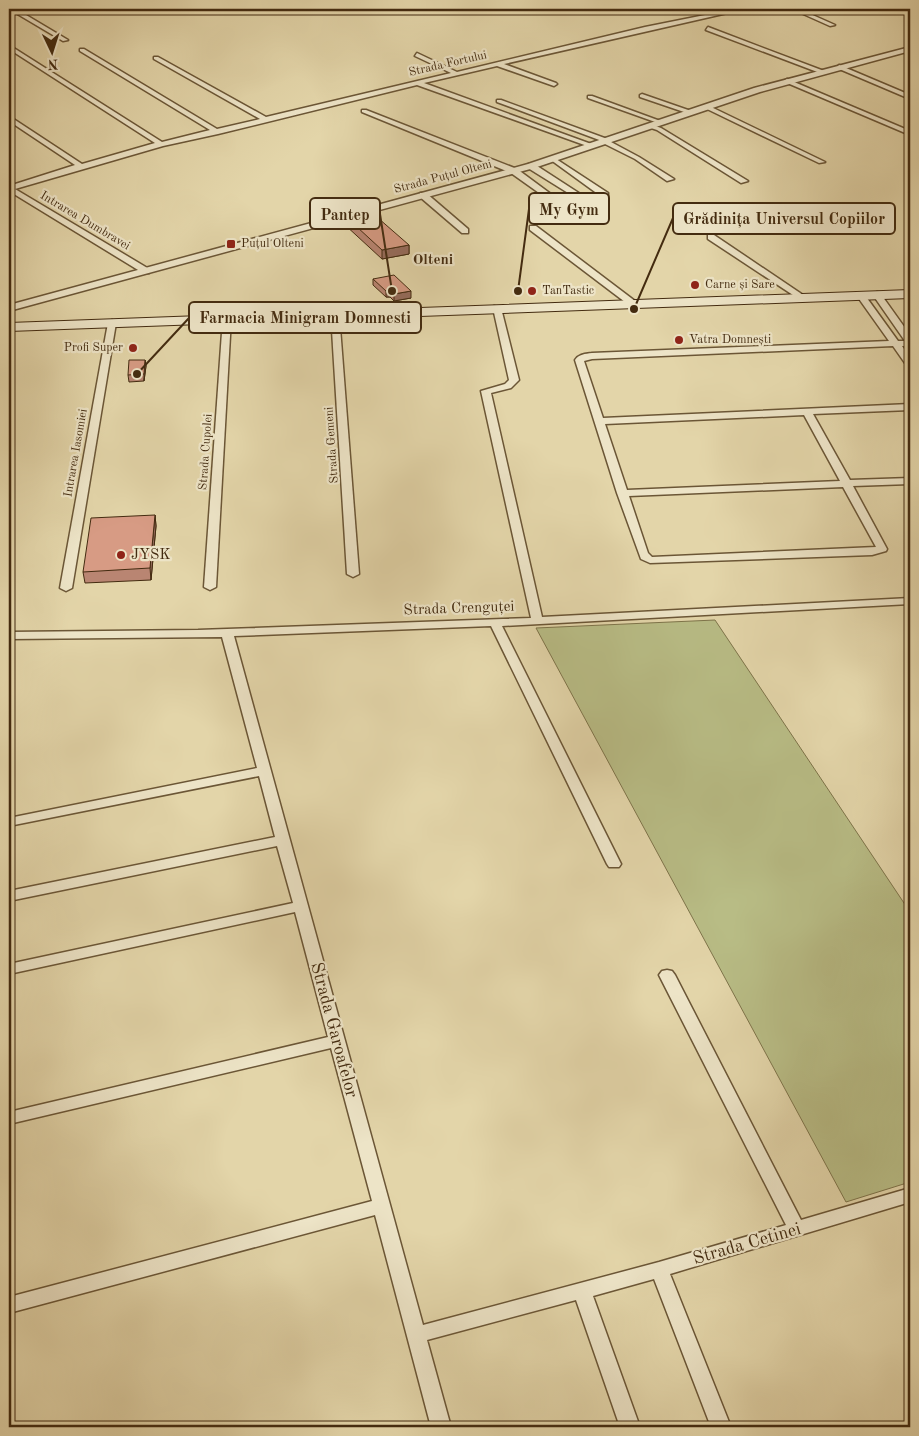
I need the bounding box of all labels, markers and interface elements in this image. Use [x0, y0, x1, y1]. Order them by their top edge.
north arrow [28, 28, 78, 78]
street label: Strada Fortului [408, 49, 488, 79]
text: N [47, 57, 59, 71]
street label: Strada Puțul Olteni [393, 158, 493, 196]
street label: Intrarea Dumbravei [38, 189, 132, 253]
callout: My Gym [529, 193, 609, 224]
callout: Pantep [310, 198, 380, 229]
text: My Gym [539, 203, 599, 219]
callout: Grădinița Universul Copiilor [673, 203, 895, 234]
text: Pantep [320, 208, 370, 224]
text: Grădinița Universul Copiilor [683, 212, 885, 228]
marker: Puțul Olteni [225, 238, 237, 250]
place label: Puțul Olteni [241, 238, 304, 250]
district label: Olteni [413, 253, 453, 268]
marker: Carne și Sare [689, 279, 701, 291]
place label: Carne și Sare [705, 279, 775, 291]
marker: TanTastic [526, 285, 538, 297]
place label: TanTastic [542, 285, 594, 297]
callout: Farmacia Minigram Domnesti [189, 302, 421, 333]
text: Farmacia Minigram Domnesti [199, 311, 411, 327]
marker: Vatra Domnești [673, 334, 685, 346]
place label: Vatra Domnești [689, 334, 771, 346]
place label: Profi Super [64, 342, 123, 354]
marker: Profi Super [127, 342, 139, 354]
street label: Strada Gemeni [323, 406, 341, 484]
street label: Intrarea Iasomiei [62, 408, 90, 498]
street label: Strada Cupolei [197, 413, 215, 491]
place label: JYSK [131, 548, 171, 563]
marker: JYSK [115, 549, 127, 561]
street label: Strada Crenguței [403, 600, 515, 618]
street label: Strada Garoafelor [307, 960, 361, 1100]
street label: Strada Cetinei [691, 1220, 803, 1268]

